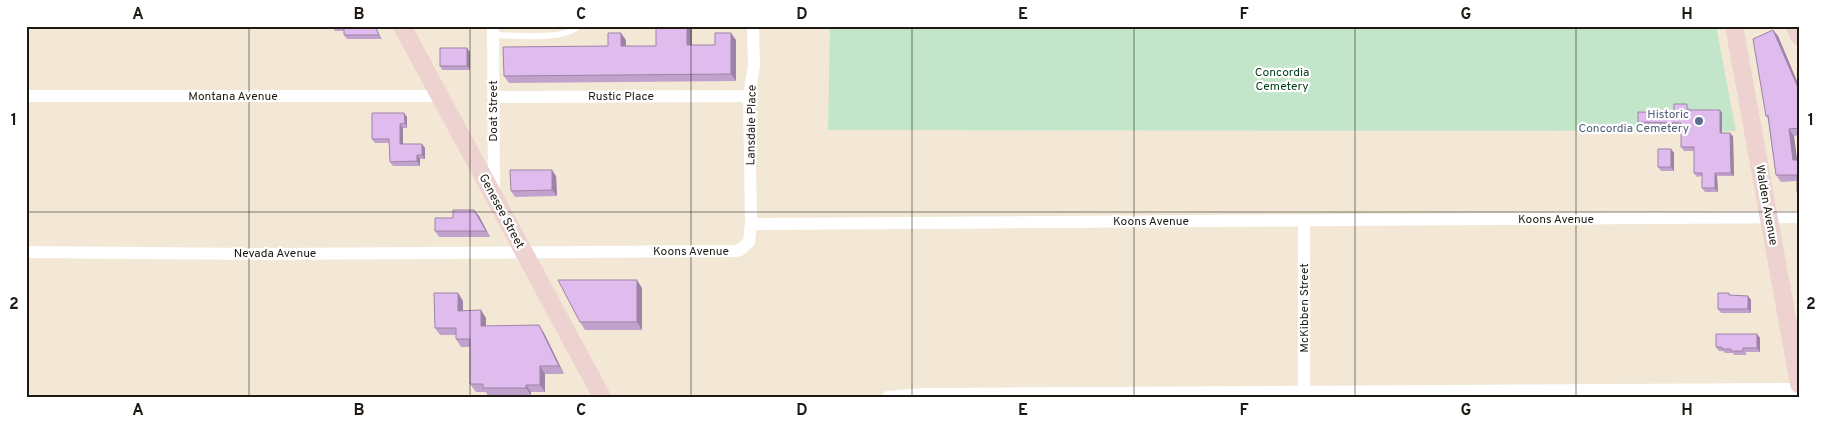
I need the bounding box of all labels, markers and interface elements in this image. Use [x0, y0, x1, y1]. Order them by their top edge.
text: A [132, 5, 144, 25]
text: B [353, 5, 365, 25]
text: C [576, 5, 586, 25]
text: D [796, 5, 808, 25]
text: E [1018, 5, 1028, 25]
text: F [1239, 5, 1249, 25]
text: G [1461, 5, 1471, 25]
text: H [1681, 5, 1693, 25]
park label: Concordia Cemetery [1255, 65, 1309, 95]
street label: Doat Street [486, 80, 502, 142]
street label: Lansdale Place [743, 85, 761, 165]
street label: Montana Avenue [188, 89, 278, 105]
street label: Rustic Place [588, 89, 654, 105]
place label: Historic Concordia Cemetery [1578, 107, 1689, 137]
text: 1 [11, 111, 17, 131]
text: 1 [1808, 111, 1814, 131]
marker: Historic Concordia Cemetery [1693, 115, 1705, 127]
street label: Walden Avenue [1751, 164, 1781, 247]
street label: Genesee Street [475, 171, 528, 252]
street label: Koons Avenue [1518, 212, 1594, 228]
street label: Koons Avenue [1113, 214, 1189, 230]
street label: Koons Avenue [653, 244, 729, 260]
street label: Nevada Avenue [234, 246, 316, 262]
street label: McKibben Street [1297, 263, 1313, 353]
text: 2 [9, 295, 19, 315]
text: 2 [1806, 295, 1816, 315]
text: A [132, 401, 144, 421]
text: B [353, 401, 365, 421]
text: C [576, 401, 586, 421]
text: D [796, 401, 808, 421]
text: E [1018, 401, 1028, 421]
text: F [1239, 401, 1249, 421]
text: G [1461, 401, 1471, 421]
text: H [1681, 401, 1693, 421]

